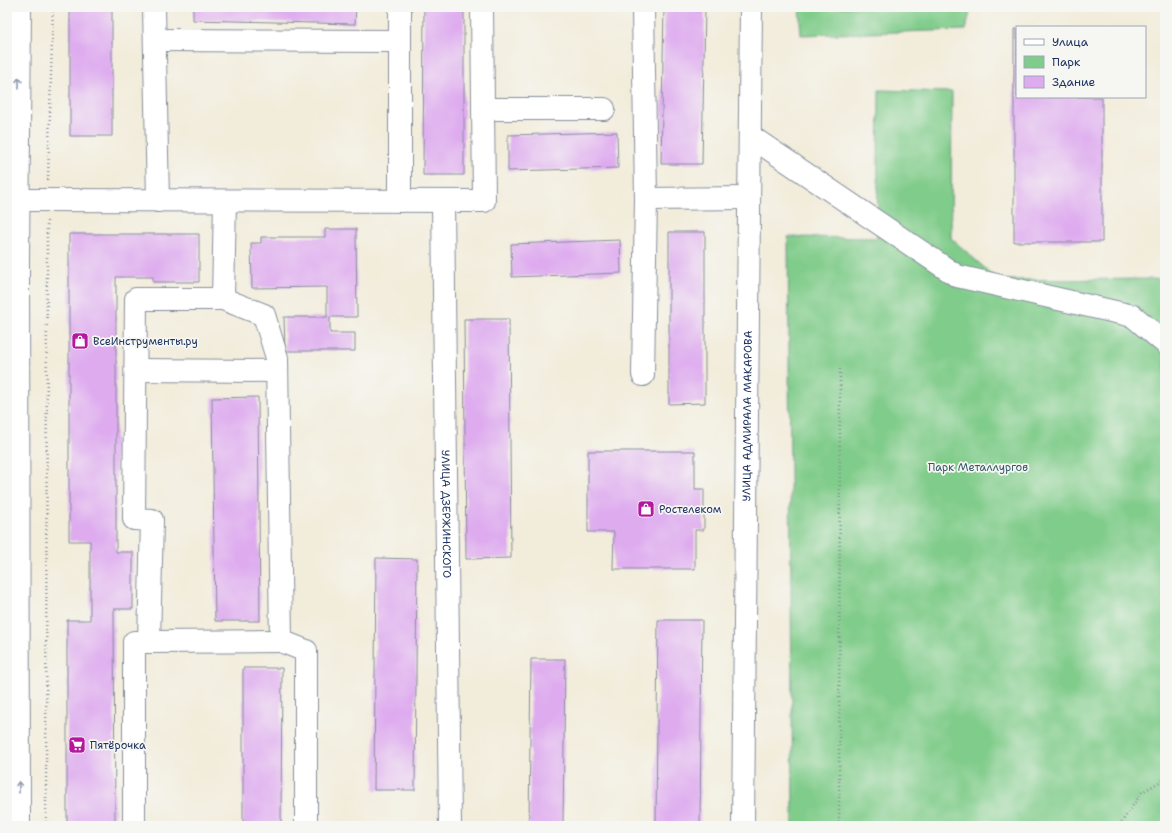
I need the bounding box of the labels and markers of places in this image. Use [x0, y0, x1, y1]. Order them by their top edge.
shop icon: ВсеИнструменты.ру [70, 331, 90, 351]
place label: ВсеИнструменты.ру [93, 334, 198, 349]
shop icon: Ростелеком [636, 499, 656, 519]
place label: Ростелеком [659, 502, 722, 517]
supermarket icon: Пятёрочка [67, 735, 87, 755]
place label: Пятёрочка [90, 738, 146, 753]

